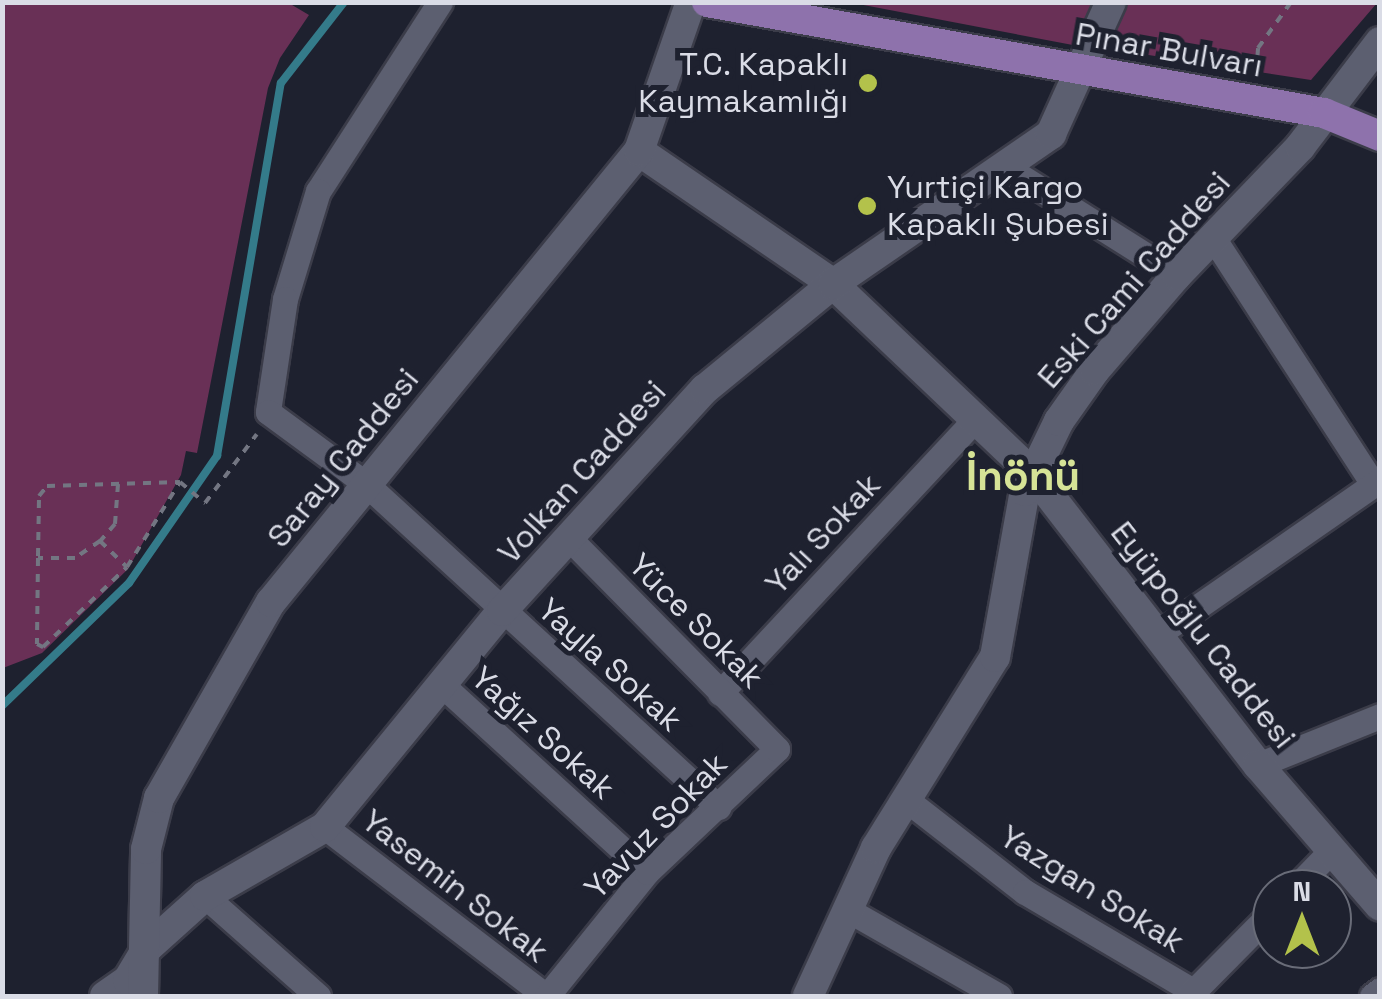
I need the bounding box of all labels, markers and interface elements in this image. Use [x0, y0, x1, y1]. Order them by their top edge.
street label: Pınar Bulvarı [1073, 15, 1265, 85]
place label: T.C. Kapaklı Kaymakamlığı [638, 46, 848, 121]
marker: T.C. Kapaklı Kaymakamlığı [857, 72, 879, 94]
street label: Eski Cami Caddesi [1030, 164, 1238, 396]
place label: Yurtiçi Kargo Kapaklı Şubesi [887, 169, 1109, 244]
marker: Yurtiçi Kargo Kapaklı Şubesi [856, 195, 878, 217]
street label: Saray Caddesi [259, 361, 427, 555]
street label: Volkan Caddesi [490, 373, 674, 571]
district label: İnönü [966, 451, 1080, 501]
street label: Yalı Sokak [757, 466, 889, 602]
street label: Eyüpoğlu Caddesi [1103, 514, 1303, 756]
street label: Yüce Sokak [621, 546, 771, 696]
street label: Yayla Sokak [530, 590, 690, 740]
street label: Yağız Sokak [463, 659, 623, 807]
street label: Yavuz Sokak [577, 745, 735, 907]
street label: Yasemin Sokak [354, 801, 556, 971]
street label: Yazgan Sokak [993, 817, 1191, 961]
north arrow [1252, 869, 1352, 969]
text: N [1293, 873, 1311, 909]

